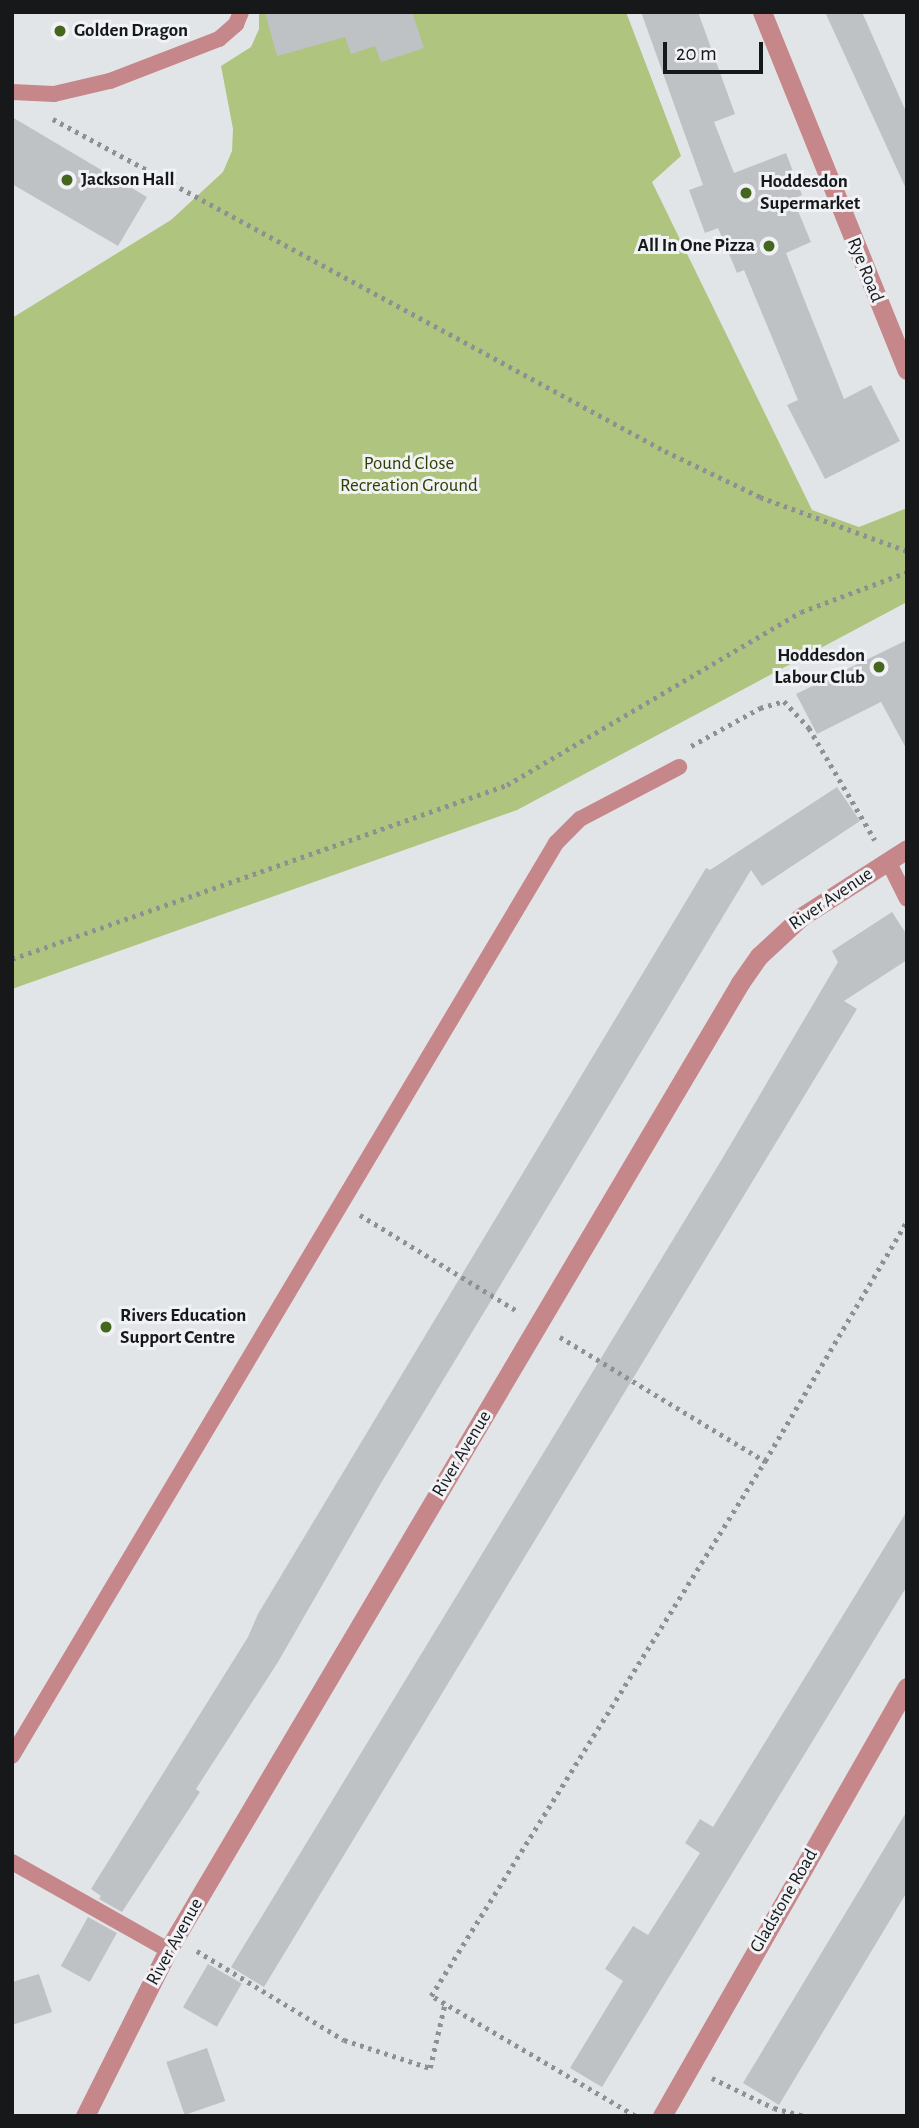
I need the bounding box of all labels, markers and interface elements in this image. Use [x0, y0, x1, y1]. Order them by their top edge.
place label: Golden Dragon [74, 20, 188, 42]
marker: Golden Dragon [52, 23, 68, 39]
scale bar [667, 28, 767, 72]
text: 20 m [676, 43, 717, 64]
place label: Jackson Hall [81, 169, 174, 191]
place label: Hoddesdon Supermarket [760, 171, 860, 215]
marker: Jackson Hall [59, 172, 75, 188]
marker: Hoddesdon Supermarket [738, 185, 754, 201]
street label: Rye Road [842, 234, 888, 306]
place label: All In One Pizza [637, 235, 755, 257]
marker: All In One Pizza [761, 238, 777, 254]
park label: Pound Close Recreation Ground [340, 453, 478, 497]
place label: Hoddesdon Labour Club [774, 645, 865, 689]
marker: Hoddesdon Labour Club [871, 659, 887, 675]
street label: River Avenue [785, 863, 877, 935]
place label: Rivers Education Support Centre [120, 1305, 246, 1349]
marker: Rivers Education Support Centre [98, 1319, 114, 1335]
street label: River Avenue [427, 1407, 497, 1501]
street label: Gladstone Road [745, 1845, 823, 1957]
street label: River Avenue [142, 1894, 208, 1990]

